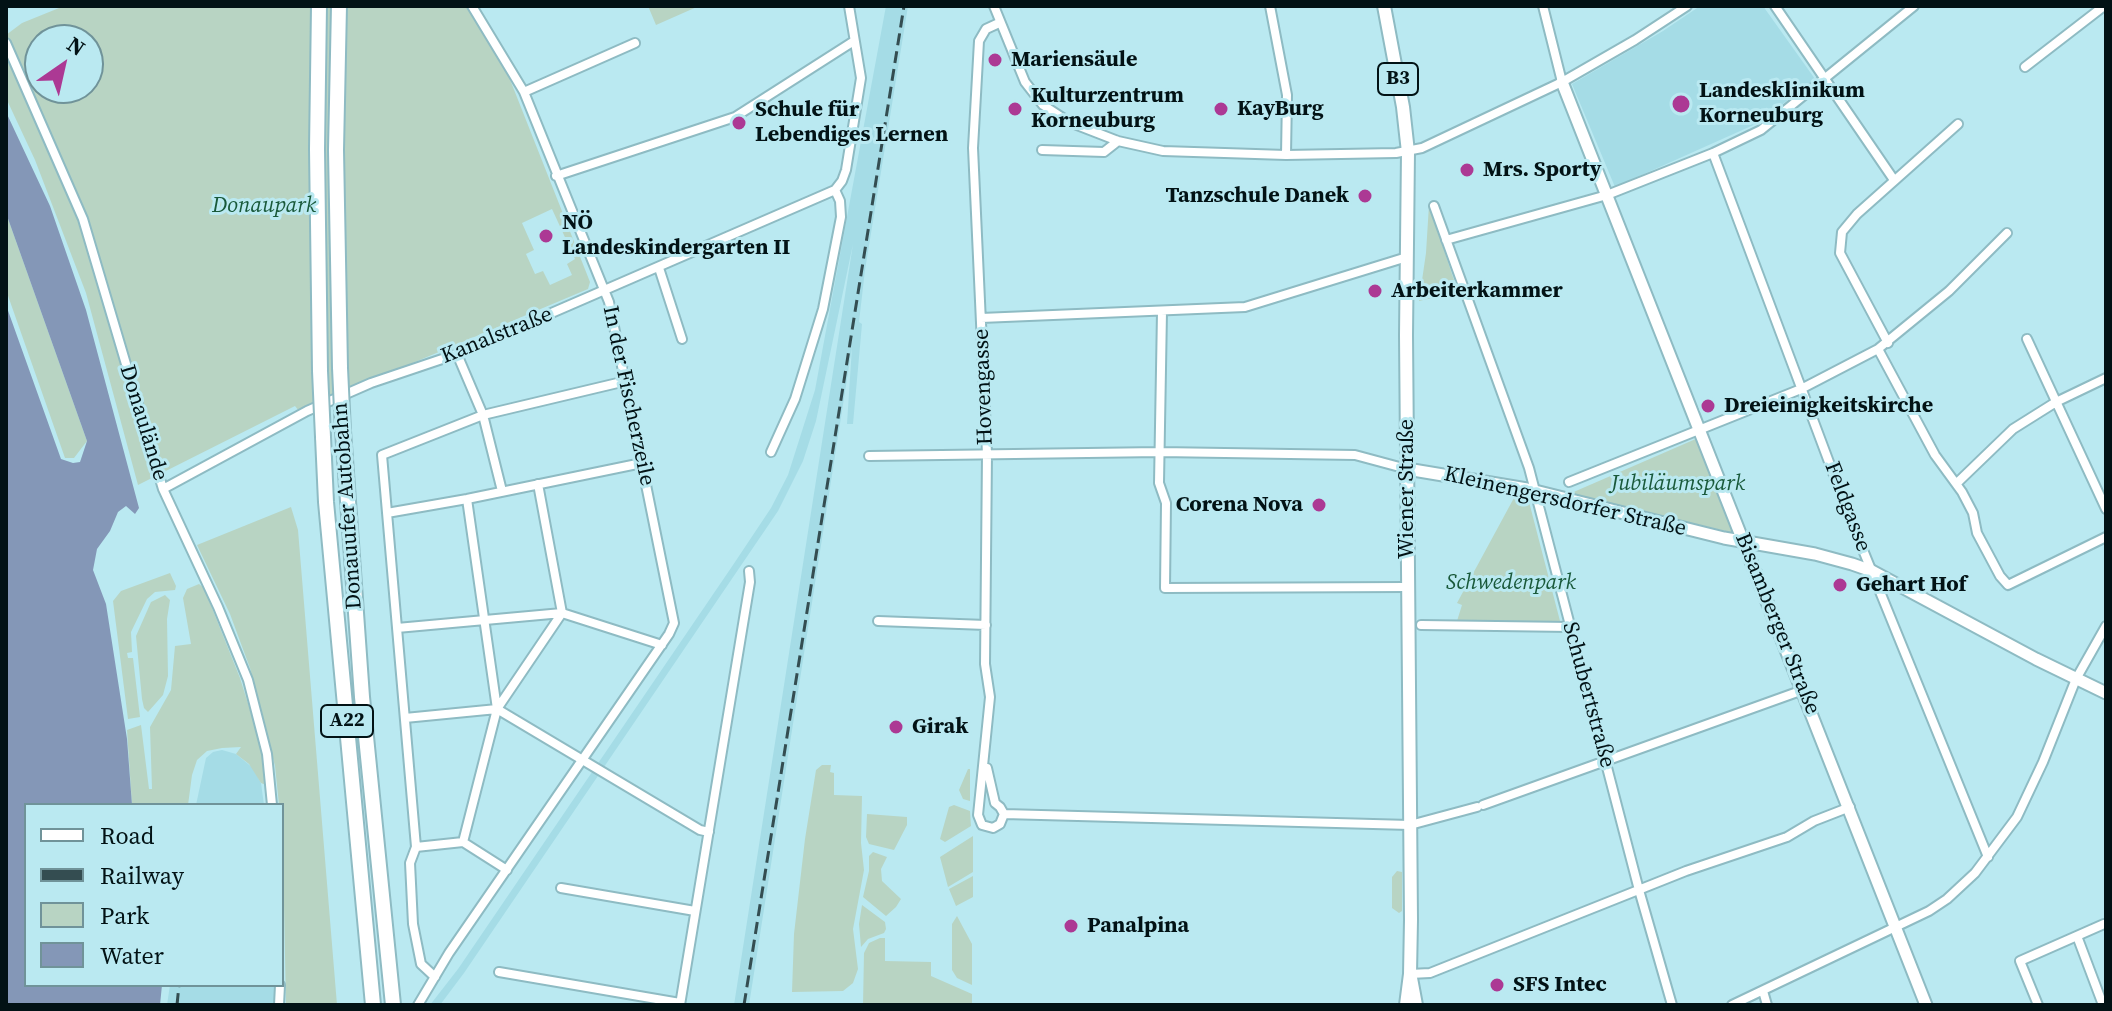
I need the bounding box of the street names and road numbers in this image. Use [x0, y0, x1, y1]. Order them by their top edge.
road number: B3 [1378, 63, 1418, 95]
street label: Kanalstraße [437, 302, 557, 370]
street label: In der Fischerzeile [596, 304, 660, 488]
street label: Hovengasse [969, 328, 999, 446]
street label: Donaulände [113, 362, 173, 484]
street label: Donauufer Autobahn [328, 402, 368, 610]
street label: Wiener Straße [1394, 419, 1420, 559]
street label: Feldgasse [1818, 458, 1876, 556]
street label: Kleinengersdorfer Straße [1441, 461, 1689, 543]
street label: Bisamberger Straße [1729, 529, 1825, 719]
street label: Schubertstraße [1556, 619, 1620, 771]
road number: A22 [321, 705, 373, 737]

